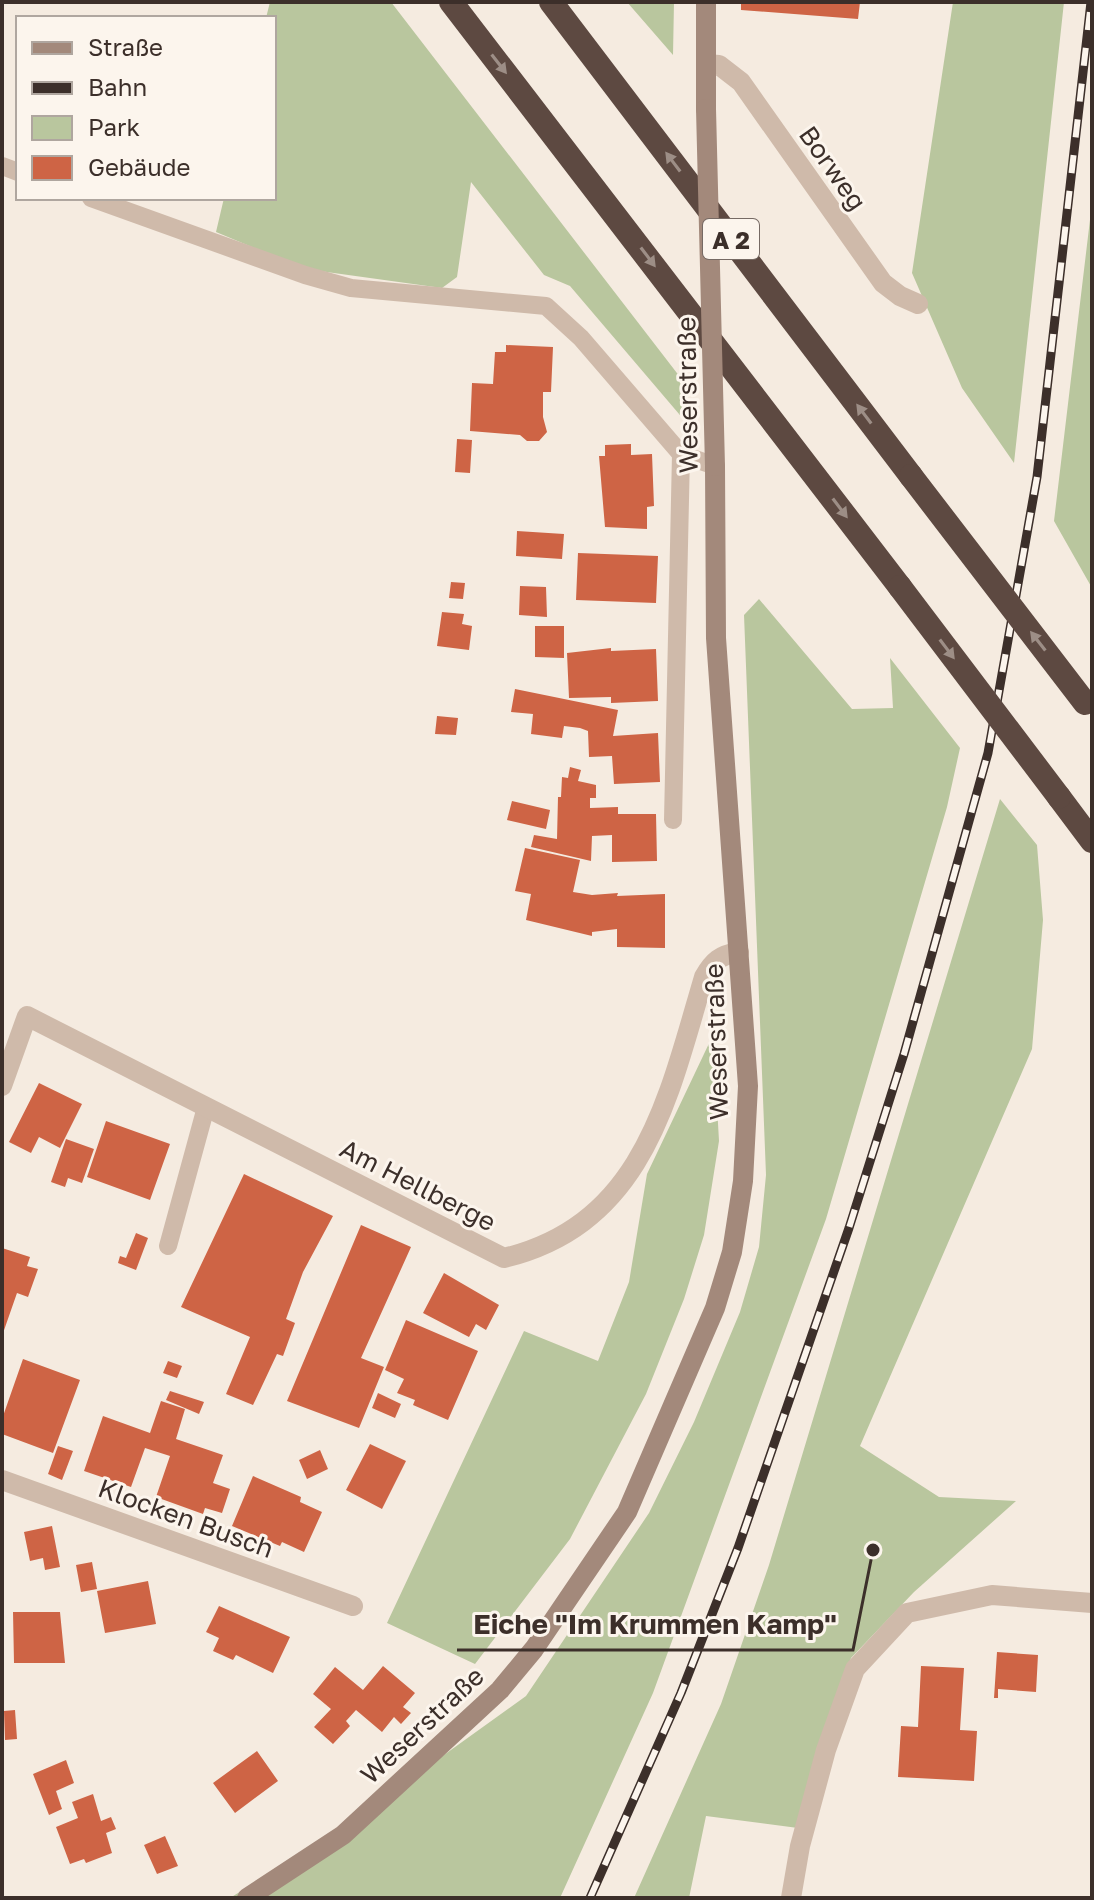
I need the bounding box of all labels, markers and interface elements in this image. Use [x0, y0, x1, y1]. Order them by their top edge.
legend [16, 16, 276, 200]
text: Straße [88, 32, 163, 61]
one-way arrow [491, 54, 507, 74]
text: Bahn [88, 72, 147, 101]
text: Park [88, 112, 140, 141]
street label: Borweg [793, 120, 873, 216]
text: Gebäude [88, 152, 190, 181]
one-way arrow [665, 152, 681, 172]
road number: A 2 [703, 219, 759, 259]
one-way arrow [640, 247, 656, 267]
street label: Weserstraße [670, 316, 704, 474]
one-way arrow [856, 404, 872, 424]
one-way arrow [831, 498, 847, 518]
one-way arrow [1030, 631, 1046, 651]
one-way arrow [938, 639, 954, 659]
street label: Weserstraße [698, 963, 734, 1121]
street label: Am Hellberge [335, 1133, 501, 1237]
street label: Klocken Busch [94, 1472, 278, 1564]
callout: Eiche "Im Krummen Kamp" [457, 1598, 853, 1650]
text: Eiche "Im Krummen Kamp" [473, 1607, 837, 1640]
street label: Weserstraße [354, 1660, 490, 1790]

